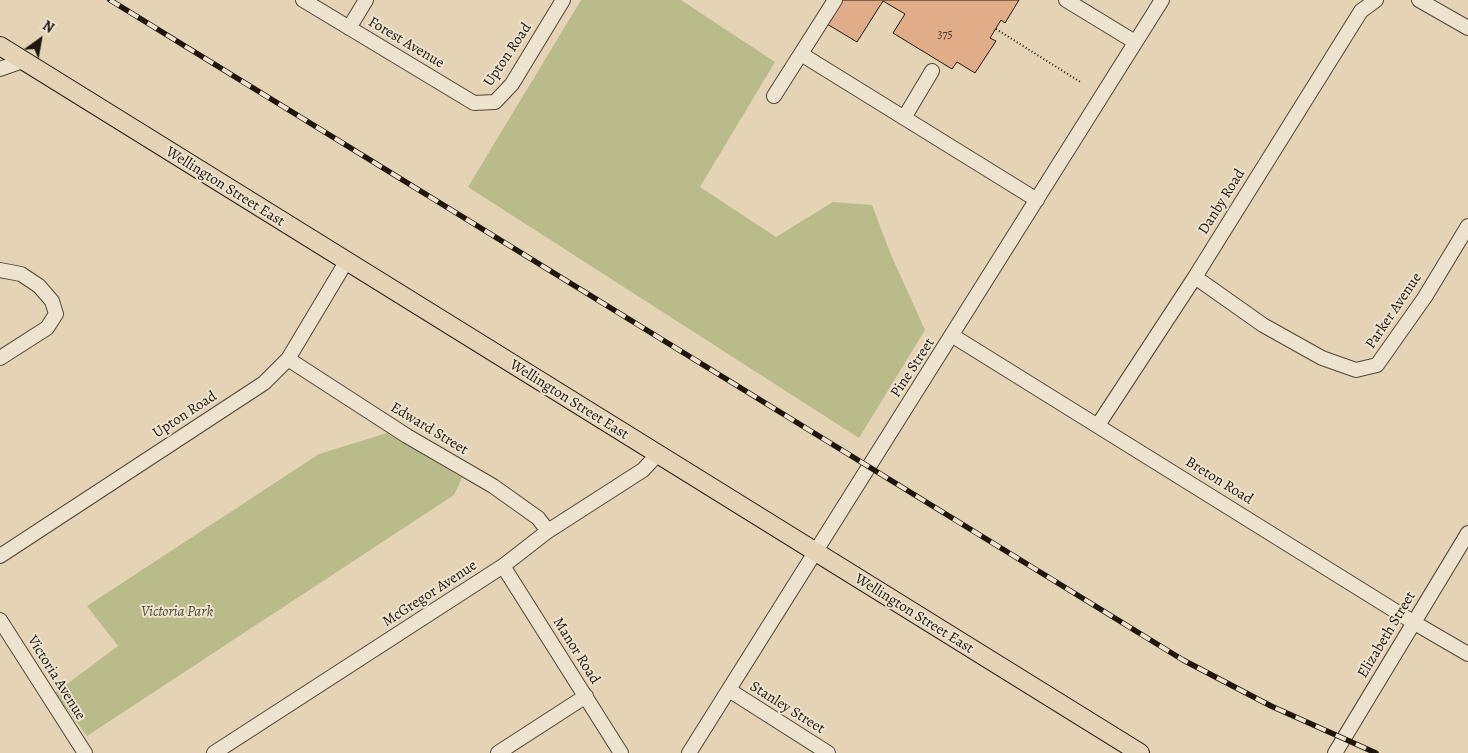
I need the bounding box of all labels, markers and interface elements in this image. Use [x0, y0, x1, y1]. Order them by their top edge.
street label: Forest Avenue [365, 13, 447, 73]
north arrow [15, 15, 65, 65]
text: N [39, 16, 58, 38]
street label: Upton Road [480, 20, 536, 90]
house number: 375 [937, 28, 953, 42]
street label: Wellington Street East [162, 143, 288, 231]
street label: Danby Road [1195, 166, 1249, 238]
street label: Parker Avenue [1362, 270, 1426, 352]
street label: Pine Street [887, 335, 939, 401]
street label: Wellington Street East [506, 356, 632, 444]
street label: Upton Road [150, 388, 220, 442]
street label: Edward Street [387, 399, 471, 459]
street label: Breton Road [1182, 453, 1256, 509]
street label: McGregor Avenue [379, 557, 481, 631]
street label: Wellington Street East [851, 570, 977, 658]
street label: Elizabeth Street [1354, 588, 1420, 682]
park label: Victoria Park [141, 603, 213, 621]
street label: Manor Road [548, 614, 604, 688]
street label: Victoria Avenue [23, 632, 89, 724]
street label: Stanley Street [746, 678, 828, 738]

